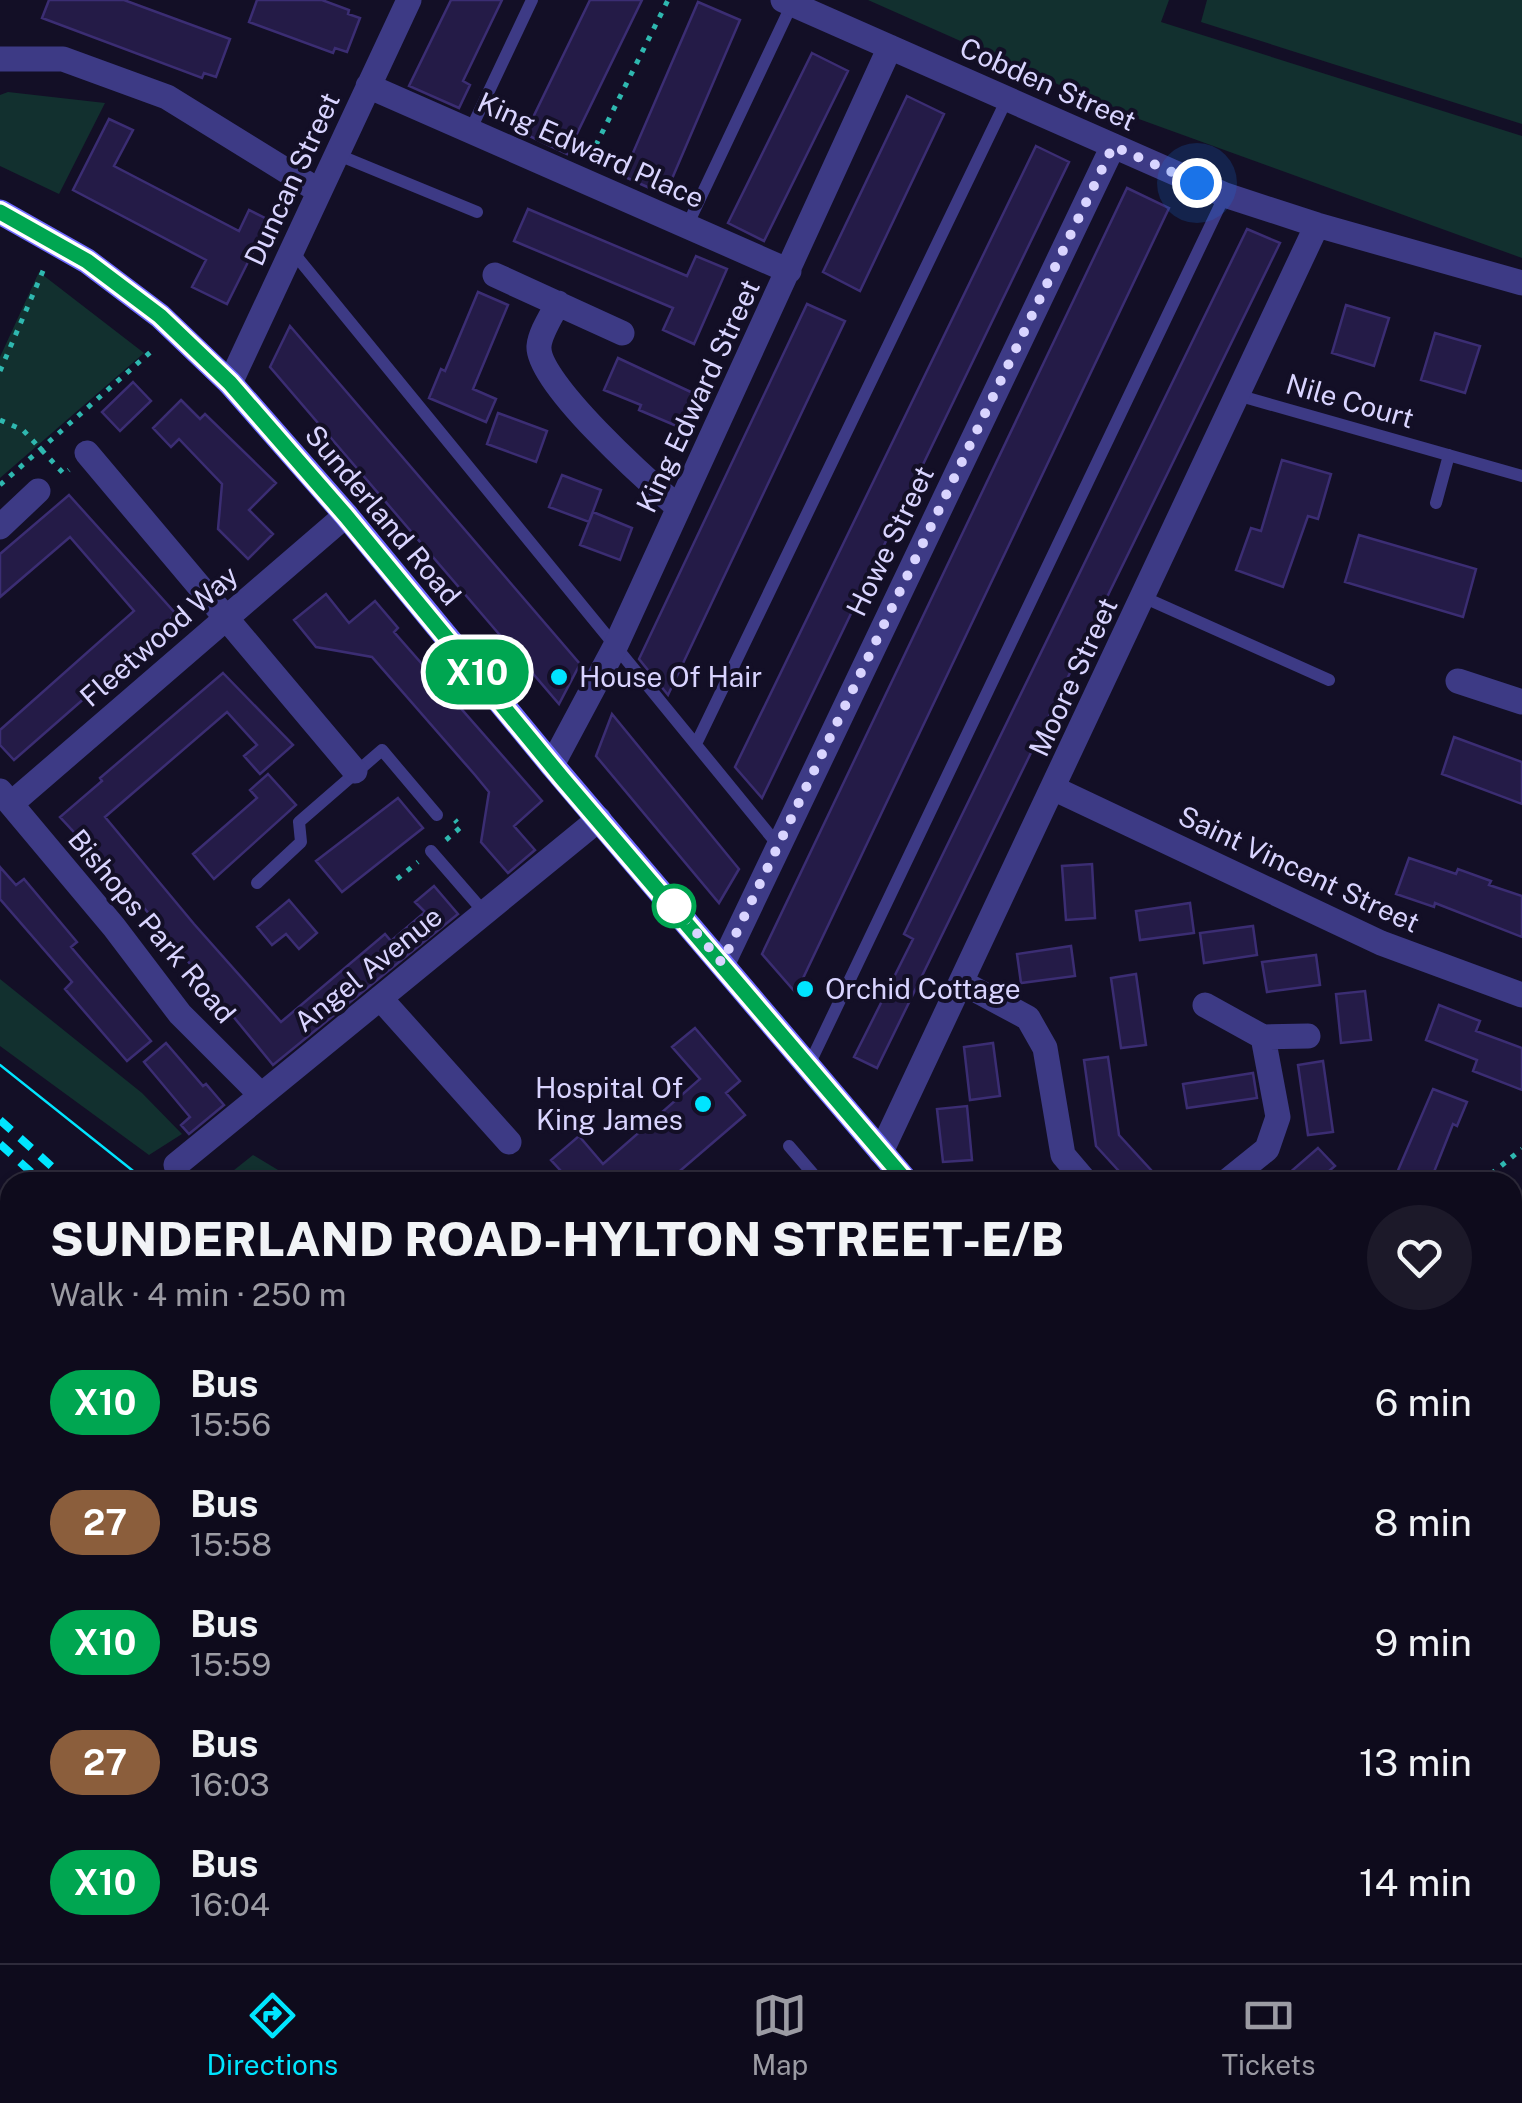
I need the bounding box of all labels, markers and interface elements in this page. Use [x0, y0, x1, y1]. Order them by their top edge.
street label: Cobden Street [955, 30, 1141, 137]
street label: King Edward Place [473, 85, 710, 214]
street label: Duncan Street [237, 87, 346, 271]
your location [1172, 158, 1222, 208]
street label: King Edward Street [629, 274, 766, 518]
street label: Nile Court [1282, 367, 1418, 434]
street label: Sunderland Road [299, 418, 468, 611]
street label: Howe Street [839, 460, 940, 621]
street label: Fleetwood Way [73, 558, 244, 713]
street label: Moore Street [1021, 592, 1124, 761]
line badge: X10 [420, 640, 534, 704]
text: X10 [446, 652, 508, 693]
place label: House Of Hair [579, 660, 762, 693]
marker: House Of Hair [548, 666, 570, 688]
street label: Saint Vincent Street [1174, 798, 1425, 939]
street label: Bishops Park Road [62, 822, 243, 1029]
unlabelled marker [653, 885, 695, 927]
street label: Angel Avenue [287, 899, 448, 1038]
place label: Orchid Cottage [825, 972, 1021, 1005]
marker: Orchid Cottage [794, 978, 816, 1000]
place label: Hospital Of King James [535, 1071, 683, 1136]
marker: Hospital Of King James [692, 1093, 714, 1115]
button: heart [1367, 1205, 1472, 1310]
text: SUNDERLAND ROAD-HYLTON STREET-E/B [50, 1210, 1064, 1267]
text: Walk · 4 min · 250 m [50, 1276, 346, 1313]
text: Bus [190, 1361, 259, 1406]
text: 6 min [1375, 1380, 1472, 1425]
text: X10 [74, 1382, 136, 1423]
text: 15:56 [190, 1406, 271, 1443]
text: Bus [190, 1481, 259, 1526]
text: 8 min [1374, 1500, 1472, 1545]
text: 27 [83, 1502, 127, 1543]
text: 15:58 [190, 1526, 272, 1563]
text: Bus [190, 1601, 259, 1646]
text: 9 min [1375, 1620, 1472, 1665]
text: X10 [74, 1622, 136, 1663]
text: 15:59 [190, 1646, 271, 1683]
text: Bus [190, 1721, 259, 1766]
text: 13 min [1359, 1740, 1472, 1785]
text: 27 [83, 1742, 127, 1783]
text: 16:03 [190, 1766, 270, 1803]
text: Bus [190, 1841, 259, 1886]
text: 14 min [1359, 1860, 1472, 1905]
text: X10 [74, 1862, 136, 1903]
text: 16:04 [190, 1886, 270, 1923]
tab: Directions [207, 1988, 338, 2081]
tab: Map [751, 1988, 808, 2081]
tab: Tickets [1221, 1988, 1315, 2081]

